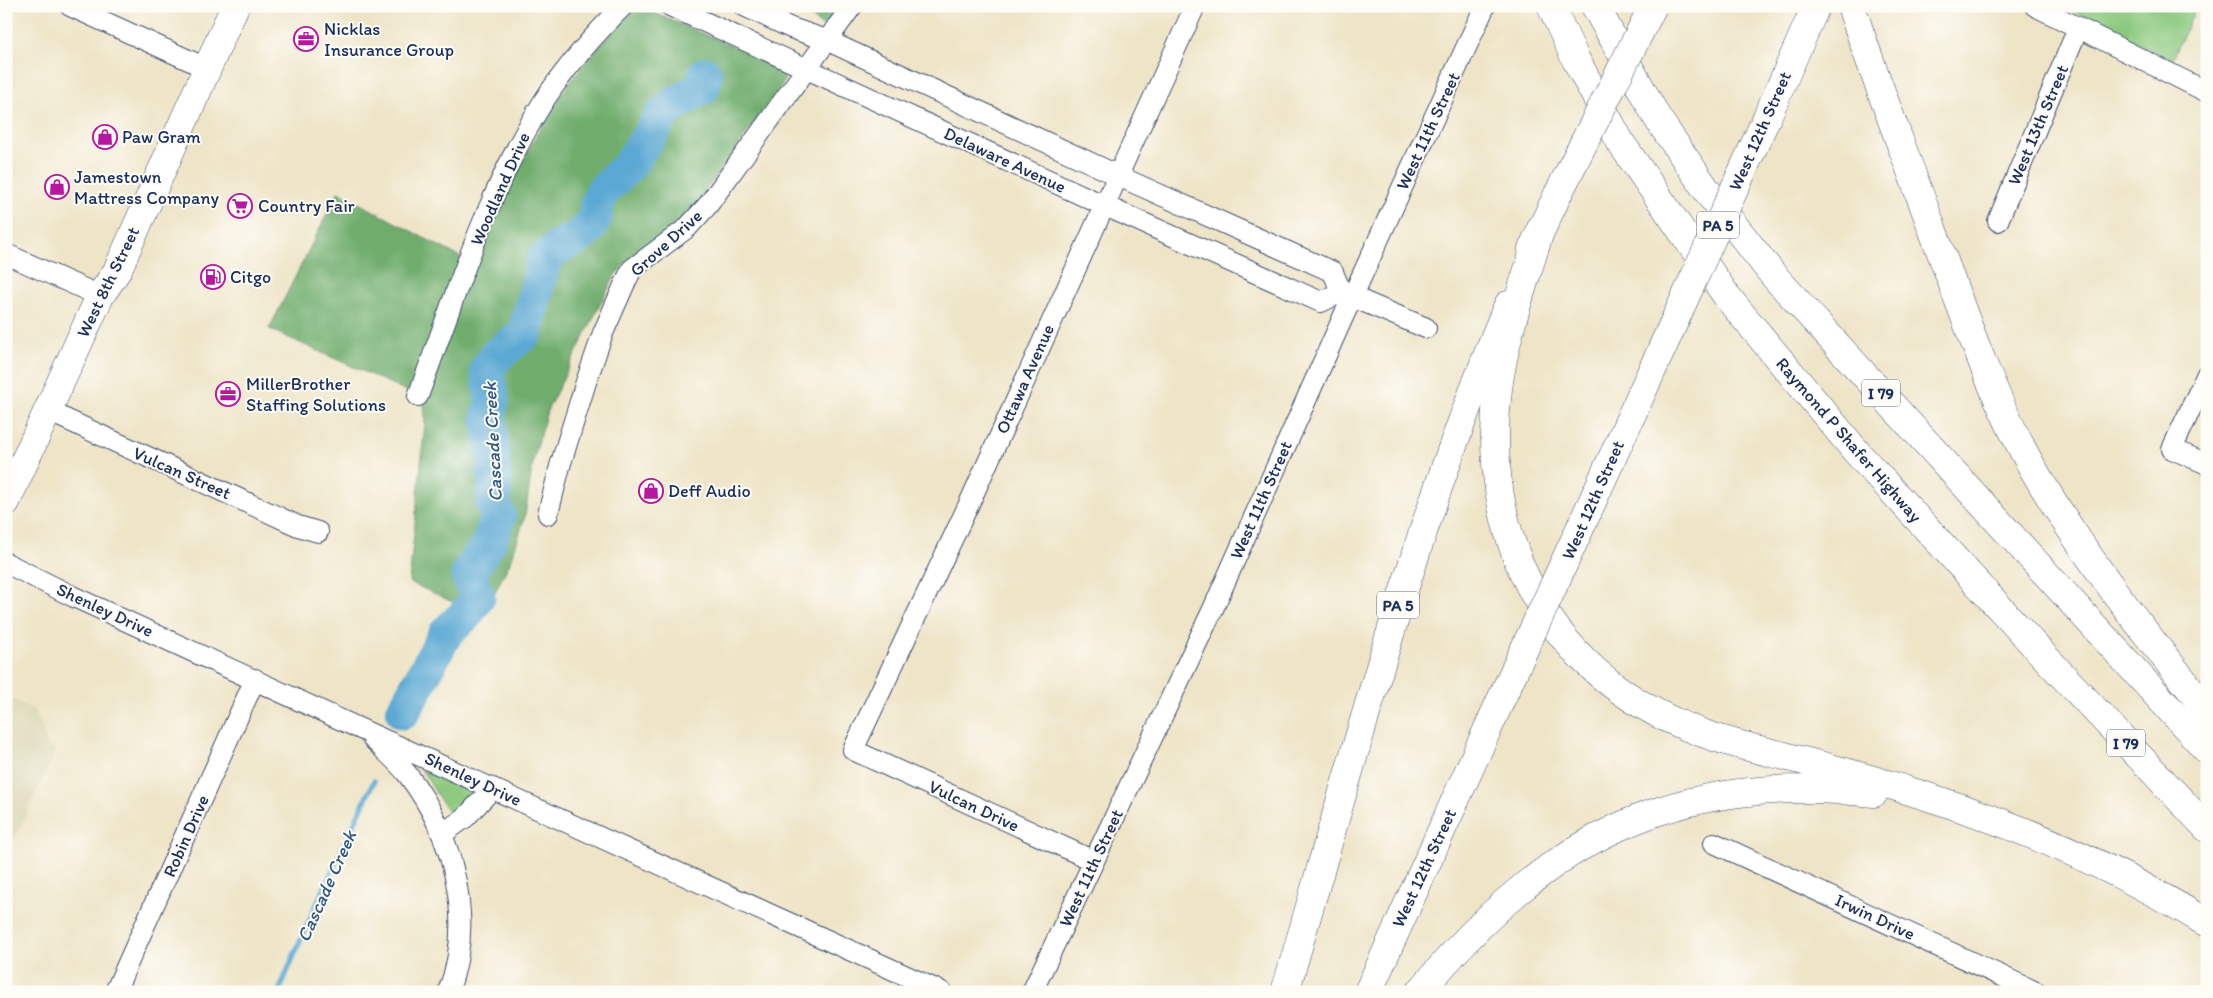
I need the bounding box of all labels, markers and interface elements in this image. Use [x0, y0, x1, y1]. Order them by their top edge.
place label: Nicklas Insurance Group [324, 18, 454, 61]
office icon: Nicklas Insurance Group [293, 26, 319, 52]
street label: West 13th Street [2003, 61, 2073, 189]
street label: West 11th Street [1391, 68, 1465, 193]
street label: West 12th Street [1724, 68, 1796, 194]
street label: Delaware Avenue [940, 122, 1070, 198]
shop icon: Paw Gram [92, 124, 118, 150]
place label: Paw Gram [122, 126, 201, 148]
street label: Woodland Drive [465, 129, 535, 249]
place label: Jamestown Mattress Company [74, 166, 220, 209]
shop icon: Jamestown Mattress Company [44, 174, 70, 200]
supermarket icon: Country Fair [227, 193, 253, 219]
place label: Country Fair [258, 195, 355, 217]
street label: Grove Drive [625, 205, 707, 281]
road number: PA 5 [1697, 212, 1739, 238]
street label: West 8th Street [72, 223, 144, 341]
fuel station icon: Citgo [200, 264, 226, 290]
place label: Citgo [230, 266, 271, 288]
street label: Ottawa Avenue [991, 321, 1059, 437]
street label: Raymond P Shafer Highway [1771, 353, 1927, 528]
place label: MillerBrother Staffing Solutions [246, 373, 386, 416]
road number: I 79 [1862, 379, 1900, 406]
water label: Cascade Creek [478, 380, 507, 502]
office icon: MillerBrother Staffing Solutions [215, 381, 241, 407]
street label: West 11th Street [1225, 437, 1297, 563]
street label: West 12th Street [1557, 437, 1629, 563]
street label: Vulcan Street [130, 442, 234, 504]
shop icon: Deff Audio [638, 478, 664, 504]
place label: Deff Audio [668, 480, 751, 502]
street label: Shenley Drive [53, 578, 157, 642]
road number: PA 5 [1377, 592, 1419, 618]
road number: I 79 [2107, 730, 2145, 756]
street label: Shenley Drive [421, 747, 525, 811]
street label: Vulcan Drive [925, 775, 1023, 837]
street label: Robin Drive [158, 792, 214, 880]
street label: West 11th Street [1054, 805, 1128, 930]
street label: West 12th Street [1387, 805, 1461, 931]
water label: Cascade Creek [292, 826, 362, 946]
street label: Irwin Drive [1832, 889, 1918, 945]

